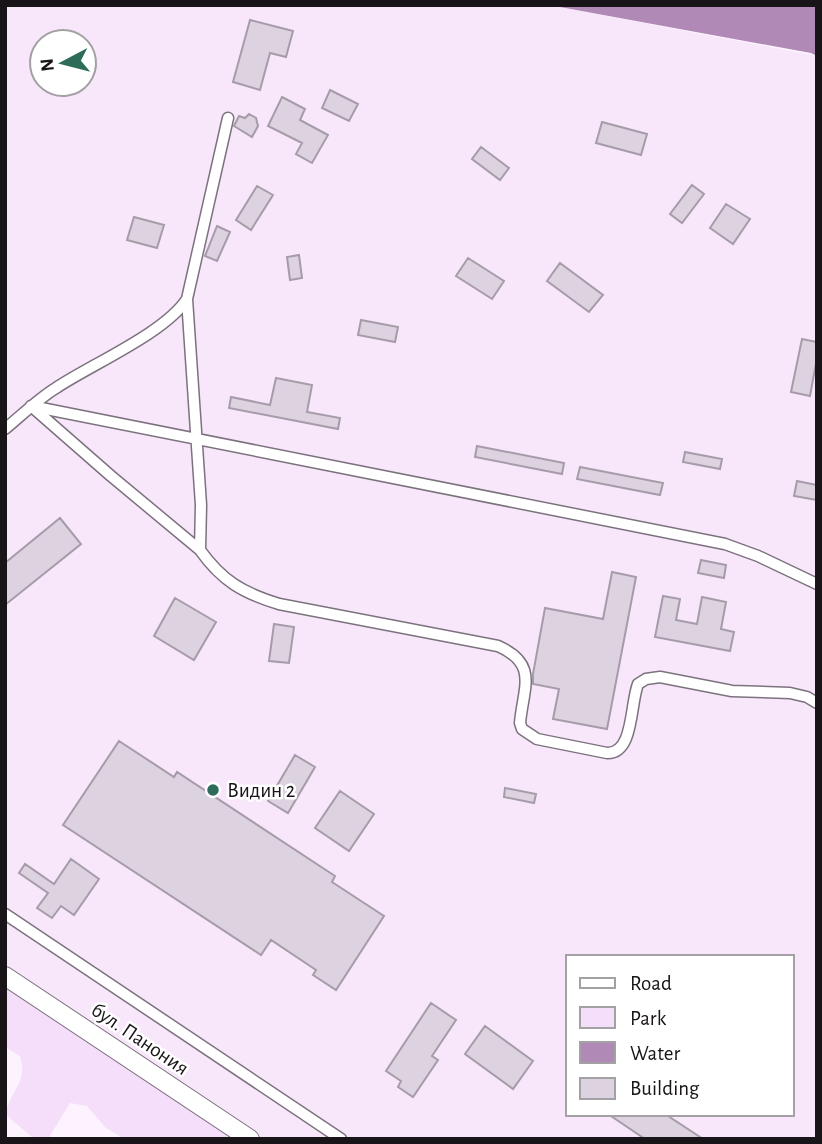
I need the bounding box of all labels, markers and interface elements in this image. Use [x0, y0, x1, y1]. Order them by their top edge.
north arrow [28, 28, 98, 98]
text: N [37, 57, 58, 73]
place label: Видин 2 [227, 780, 295, 801]
marker: Видин 2 [205, 782, 221, 798]
legend [566, 955, 794, 1116]
text: Road [630, 973, 672, 994]
street label: бул. Панония [87, 999, 193, 1079]
text: Park [630, 1008, 667, 1029]
text: Water [630, 1043, 680, 1064]
text: Building [630, 1078, 700, 1099]

